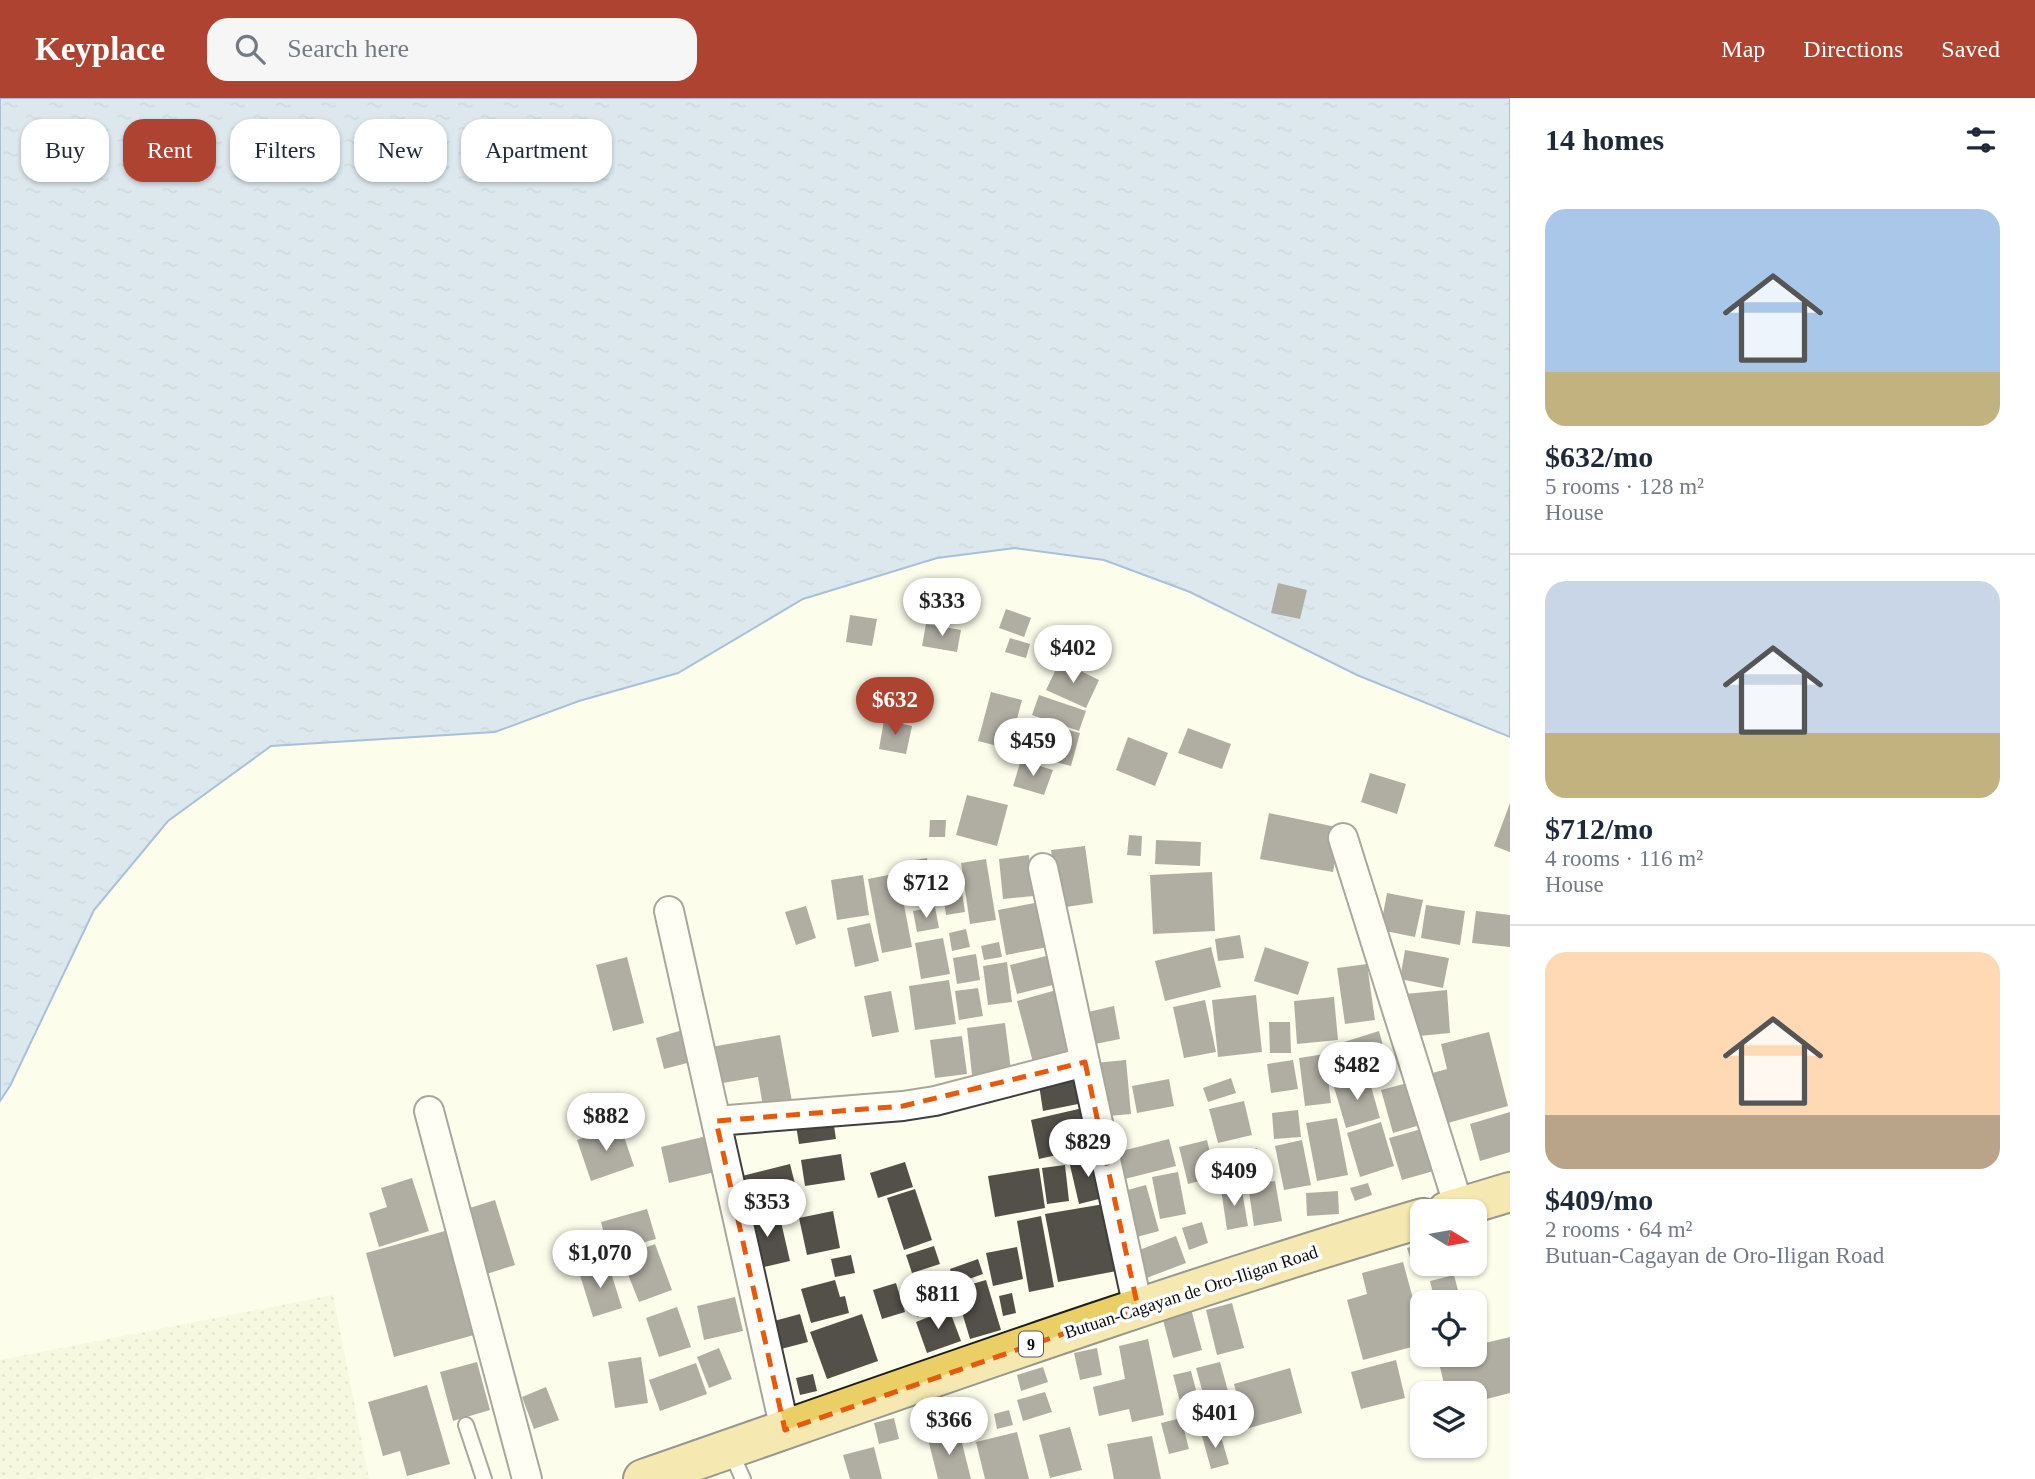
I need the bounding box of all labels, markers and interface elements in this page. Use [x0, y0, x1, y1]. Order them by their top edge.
search box [207, 18, 697, 81]
icon: search [231, 30, 269, 68]
text: Keyplace [35, 31, 165, 67]
text: Search here [287, 34, 409, 63]
text: Map [1721, 36, 1765, 62]
text: Directions [1803, 36, 1903, 62]
text: Saved [1941, 36, 2000, 62]
chip: Buy [21, 119, 109, 182]
chip: Rent [123, 119, 216, 182]
chip: Filters [230, 119, 340, 182]
chip: New [354, 119, 447, 182]
chip: Apartment [461, 119, 612, 182]
icon: filters [1962, 121, 2000, 159]
text: 14 homes [1545, 123, 1664, 156]
icon: home [1710, 255, 1836, 381]
text: $632/mo [1545, 440, 1653, 473]
text: 5 rooms · 128 m² [1545, 474, 1704, 499]
text: House [1545, 500, 1604, 525]
pin: $333 [901, 578, 983, 638]
text: $333 [919, 588, 965, 613]
pin: $402 [1032, 626, 1114, 685]
icon: home [1710, 627, 1836, 753]
text: $402 [1050, 635, 1096, 660]
pin: $632 [854, 678, 936, 737]
text: $632 [872, 687, 918, 712]
pin: $459 [992, 718, 1074, 778]
text: $459 [1010, 728, 1056, 753]
text: $712/mo [1545, 812, 1653, 845]
text: 4 rooms · 116 m² [1545, 846, 1703, 871]
pin: $712 [885, 860, 967, 920]
text: $712 [903, 870, 949, 895]
text: House [1545, 872, 1604, 897]
icon: home [1710, 998, 1836, 1124]
pin: $482 [1316, 1042, 1398, 1102]
text: $482 [1334, 1052, 1380, 1077]
pin: $882 [565, 1094, 647, 1153]
text: $882 [583, 1103, 629, 1128]
pin: $829 [1047, 1119, 1129, 1179]
text: $829 [1065, 1129, 1111, 1154]
pin: $409 [1193, 1148, 1275, 1208]
text: $409 [1211, 1158, 1257, 1183]
pin: $353 [726, 1180, 808, 1239]
text: $409/mo [1545, 1183, 1653, 1216]
text: $353 [744, 1189, 790, 1214]
north arrow [1410, 1199, 1488, 1276]
map controls [1410, 1199, 1487, 1458]
text: 2 rooms · 64 m² [1545, 1217, 1692, 1242]
pin: $1,070 [543, 1230, 657, 1290]
text: $1,070 [568, 1240, 632, 1265]
street label: Butuan-Cagayan de Oro-Iligan Road [1062, 1241, 1320, 1343]
text: Butuan-Cagayan de Oro-Iligan Road [1545, 1243, 1884, 1268]
pin: $811 [897, 1272, 979, 1331]
text: $811 [916, 1281, 960, 1306]
button: locate [1410, 1290, 1487, 1367]
road number: 9 [1019, 1332, 1043, 1356]
button: layers [1410, 1381, 1487, 1458]
pin: $401 [1174, 1390, 1256, 1450]
pin: $366 [908, 1398, 990, 1457]
text: $401 [1192, 1400, 1238, 1425]
text: $366 [926, 1407, 972, 1432]

